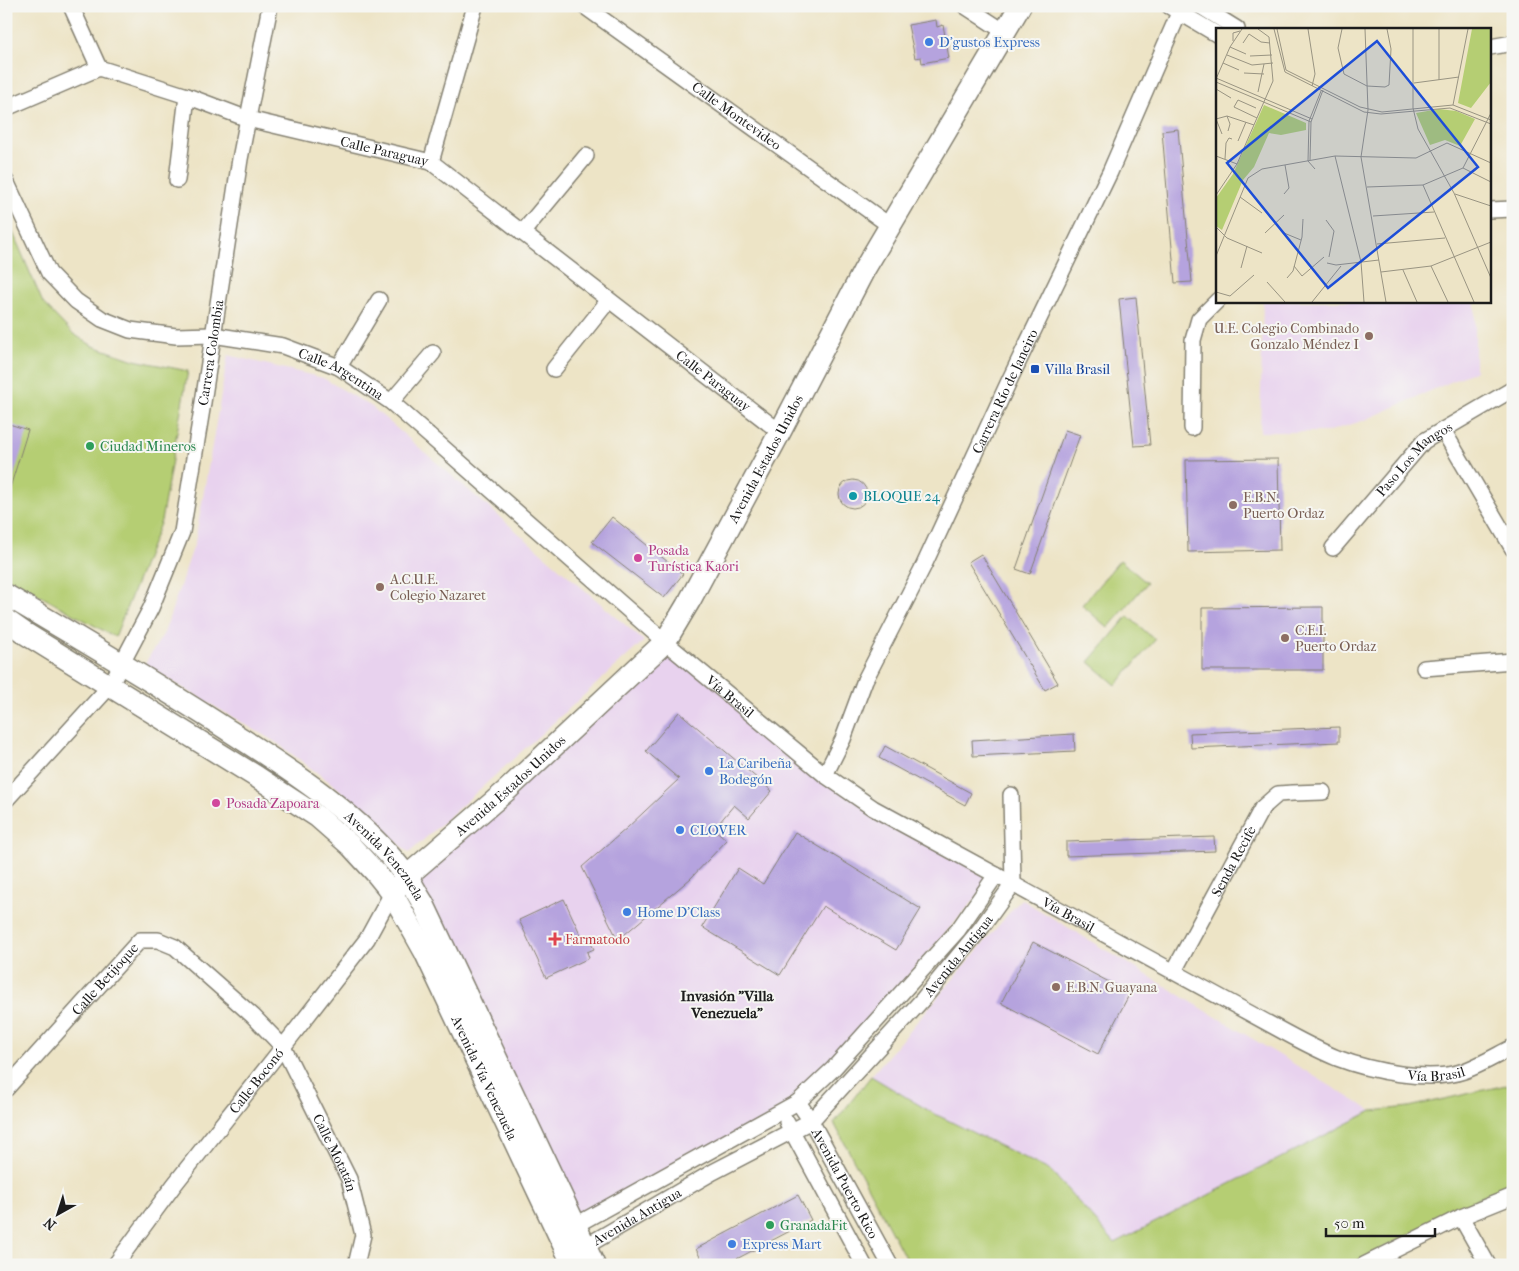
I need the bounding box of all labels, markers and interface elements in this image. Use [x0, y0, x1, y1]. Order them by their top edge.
inset map [1216, 28, 1492, 302]
place label: D'gustos Express [939, 34, 1040, 51]
marker: D'gustos Express [923, 36, 935, 48]
street label: Calle Montevideo [689, 78, 784, 154]
street label: Calle Paraguay [339, 133, 431, 170]
street label: Carrera Colombia [195, 298, 228, 407]
place label: U.E. Colegio Combinado Gonzalo Méndez I [1214, 320, 1360, 353]
street label: Carrera Río de Janeiro [969, 327, 1042, 456]
marker: U.E. Colegio Combinado Gonzalo Méndez I [1363, 330, 1375, 342]
street label: Calle Argentina [296, 345, 387, 404]
street label: Calle Paraguay [672, 347, 755, 416]
place label: Villa Brasil [1044, 361, 1110, 378]
marker: Villa Brasil [1029, 363, 1041, 375]
street label: Avenida Estados Unidos [724, 392, 807, 527]
street label: Paso Los Mangos [1373, 418, 1455, 500]
place label: Ciudad Mineros [100, 438, 196, 455]
marker: Ciudad Mineros [84, 440, 96, 452]
place label: BLOQUE 24 [863, 488, 941, 505]
place label: E.B.N. Puerto Ordaz [1243, 489, 1325, 522]
marker: BLOQUE 24 [847, 490, 859, 502]
marker: E.B.N. Puerto Ordaz [1227, 499, 1239, 511]
place label: Posada Turística Kaori [648, 542, 739, 575]
marker: Posada Turística Kaori [632, 552, 644, 564]
place label: A.C.U.E. Colegio Nazaret [389, 571, 486, 604]
marker: A.C.U.E. Colegio Nazaret [374, 581, 386, 593]
place label: C.E.I. Puerto Ordaz [1295, 622, 1377, 655]
marker: C.E.I. Puerto Ordaz [1279, 632, 1291, 644]
street label: Vía Brasil [702, 671, 757, 722]
street label: Avenida Estados Unidos [451, 732, 569, 841]
place label: La Caribeña Bodegón [719, 755, 792, 788]
marker: La Caribeña Bodegón [703, 765, 715, 777]
place label: Posada Zapoara [226, 795, 320, 812]
marker: Posada Zapoara [210, 797, 222, 809]
street label: Avenida Venezuela [340, 807, 428, 904]
place label: CLOVER [690, 822, 747, 839]
street label: Senda Recife [1208, 823, 1260, 900]
marker: CLOVER [674, 824, 686, 836]
street label: Vía Brasil [1038, 893, 1097, 936]
place label: Home D'Class [637, 904, 720, 921]
marker: Home D'Class [621, 906, 633, 918]
street label: Avenida Antigua [920, 911, 997, 1001]
place label: Farmatodo [565, 931, 630, 948]
marker: Farmatodo [549, 933, 561, 945]
street label: Calle Betijoque [68, 940, 142, 1019]
place label: E.B.N. Guayana [1066, 979, 1158, 996]
marker: E.B.N. Guayana [1050, 981, 1062, 993]
district label: Invasión "Villa Venezuela" [680, 987, 775, 1022]
street label: Avenida Vía Venezuela [447, 1012, 521, 1143]
street label: Calle Boconó [226, 1045, 287, 1117]
street label: Vía Brasil [1406, 1063, 1467, 1085]
street label: Calle Motatán [309, 1111, 360, 1193]
street label: Avenida Puerto Rico [807, 1124, 882, 1242]
street label: Avenida Antigua [589, 1184, 685, 1250]
north arrow [32, 1188, 82, 1238]
scale bar [1326, 1206, 1435, 1238]
text: N [40, 1214, 60, 1234]
text: 50 m [1334, 1214, 1365, 1232]
place label: GranadaFit [780, 1217, 848, 1234]
marker: GranadaFit [764, 1219, 776, 1231]
place label: Express Mart [742, 1236, 822, 1253]
marker: Express Mart [726, 1238, 738, 1250]

